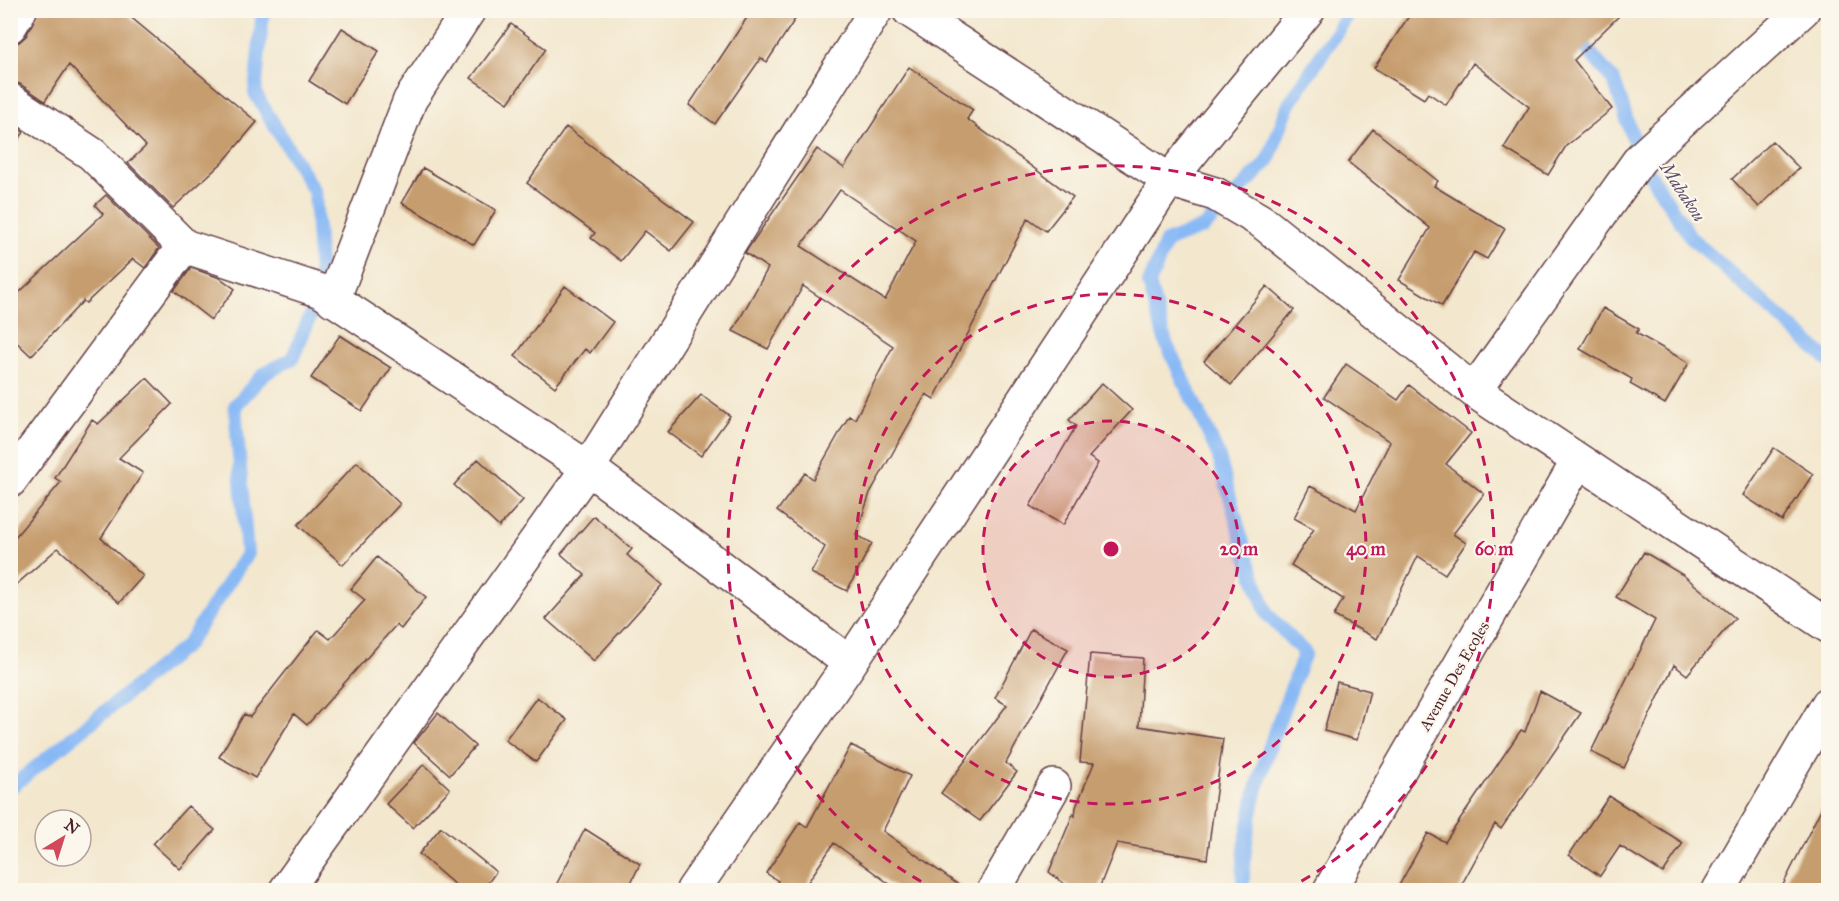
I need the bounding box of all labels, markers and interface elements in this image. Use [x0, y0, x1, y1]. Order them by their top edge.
water label: Mabakou [1655, 156, 1710, 226]
text: 20 m [1220, 538, 1259, 560]
text: 40 m [1346, 538, 1387, 561]
text: 60 m [1475, 538, 1514, 560]
centre of rings [1101, 539, 1121, 559]
street label: Avenue Des Ecoles [1414, 618, 1493, 735]
north arrow [33, 808, 93, 868]
text: N [61, 815, 83, 838]

